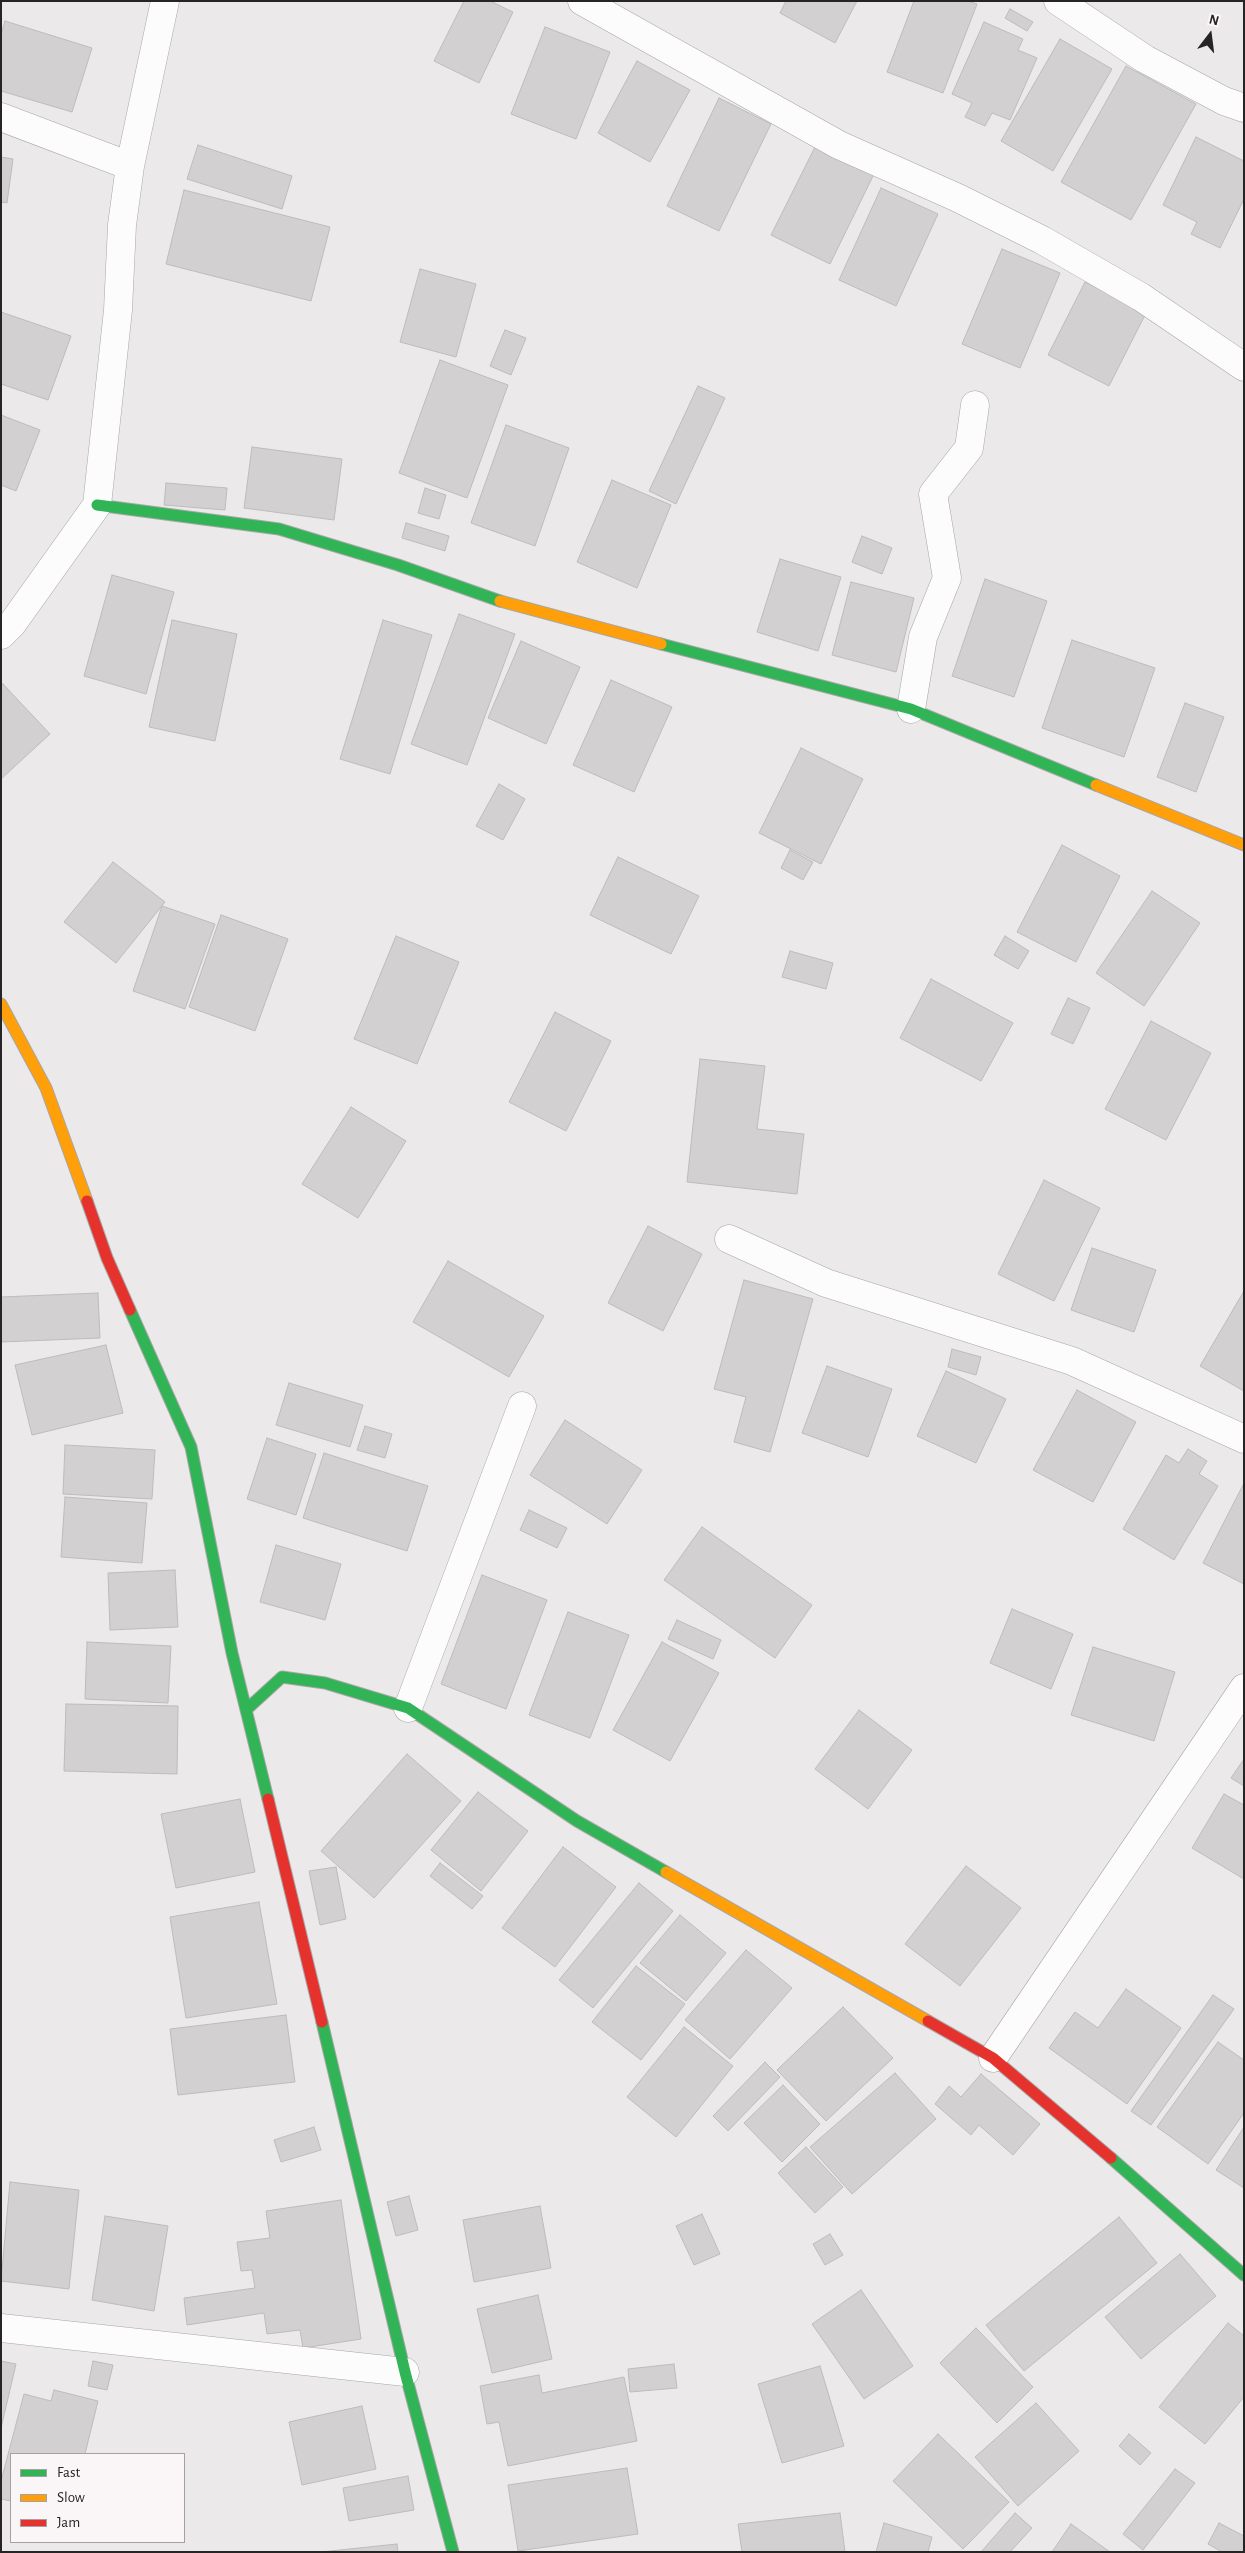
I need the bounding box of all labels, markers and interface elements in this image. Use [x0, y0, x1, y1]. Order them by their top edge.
north arrow [1185, 10, 1235, 60]
text: N [1207, 12, 1220, 29]
legend [10, 2453, 185, 2543]
text: Fast [57, 2465, 80, 2480]
text: Slow [57, 2490, 85, 2505]
text: Jam [57, 2515, 80, 2530]

